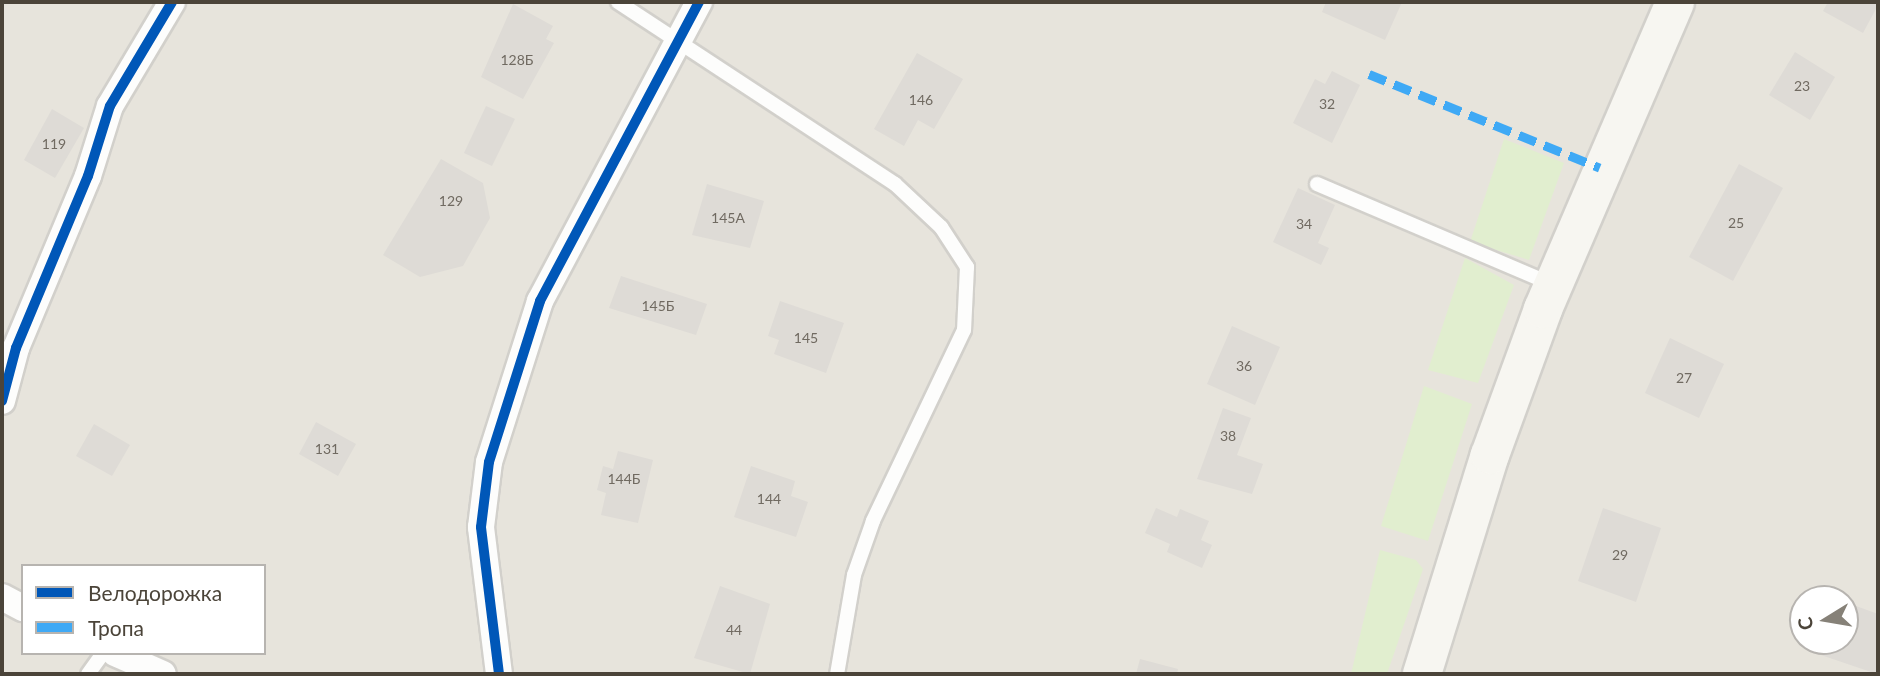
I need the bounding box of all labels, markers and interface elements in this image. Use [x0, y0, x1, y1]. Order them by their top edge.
house number: 128Б [500, 52, 534, 68]
house number: 23 [1794, 78, 1810, 94]
house number: 146 [909, 92, 933, 108]
house number: 32 [1319, 96, 1335, 112]
house number: 119 [42, 136, 66, 152]
house number: 129 [439, 193, 463, 209]
house number: 145А [711, 210, 745, 226]
house number: 25 [1728, 215, 1744, 231]
house number: 34 [1296, 216, 1312, 232]
house number: 145Б [641, 298, 675, 314]
house number: 145 [794, 330, 818, 346]
house number: 36 [1236, 358, 1252, 374]
house number: 27 [1676, 370, 1692, 386]
house number: 38 [1220, 428, 1236, 444]
house number: 131 [315, 441, 339, 457]
house number: 144Б [607, 471, 641, 487]
house number: 144 [757, 491, 781, 507]
house number: 29 [1612, 547, 1628, 563]
legend [21, 564, 266, 655]
text: Велодорожка [88, 580, 222, 605]
north arrow [1789, 585, 1859, 655]
text: Тропа [88, 615, 144, 640]
text: С [1792, 615, 1817, 632]
house number: 44 [726, 622, 742, 638]

